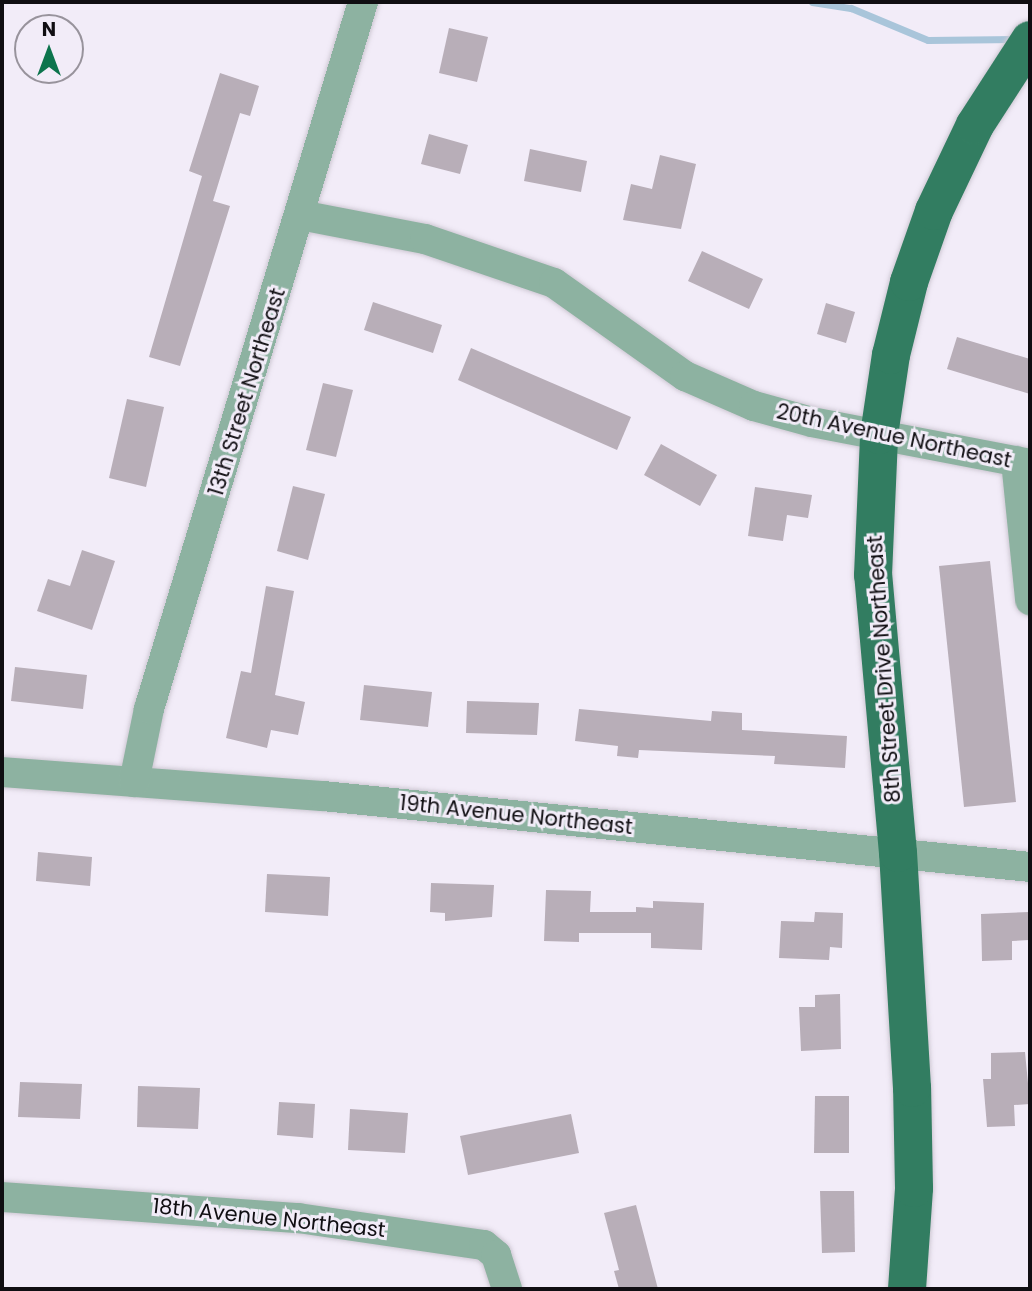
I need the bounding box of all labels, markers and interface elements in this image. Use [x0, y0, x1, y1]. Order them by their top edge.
north arrow [14, 14, 84, 84]
text: N [42, 16, 56, 43]
street label: 13th Street Northeast [203, 285, 291, 499]
street label: 20th Avenue Northeast [774, 399, 1014, 473]
street label: 8th Street Drive Northeast [862, 534, 906, 804]
street label: 19th Avenue Northeast [398, 790, 634, 840]
street label: 18th Avenue Northeast [151, 1193, 387, 1243]

